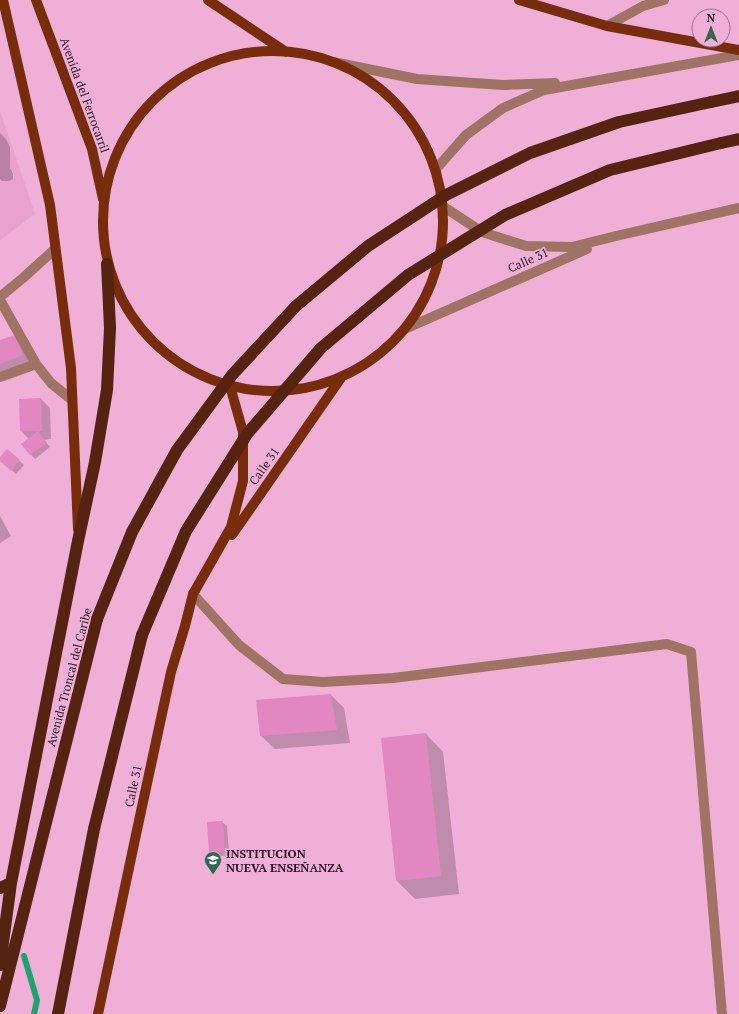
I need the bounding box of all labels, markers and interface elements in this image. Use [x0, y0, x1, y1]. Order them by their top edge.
north arrow [691, 8, 731, 48]
text: N [707, 11, 716, 25]
street label: Avenida del Ferrocarril [57, 35, 113, 155]
street label: Calle 31 [505, 244, 551, 276]
street label: Calle 31 [246, 444, 282, 488]
street label: Avenida Troncal del Caribe [43, 606, 95, 748]
street label: Calle 31 [121, 764, 145, 808]
place label: INSTITUCION NUEVA ENSEÑANZA [226, 846, 344, 875]
school or university icon: INSTITUCION NUEVA ENSEÑANZA [203, 850, 223, 875]

